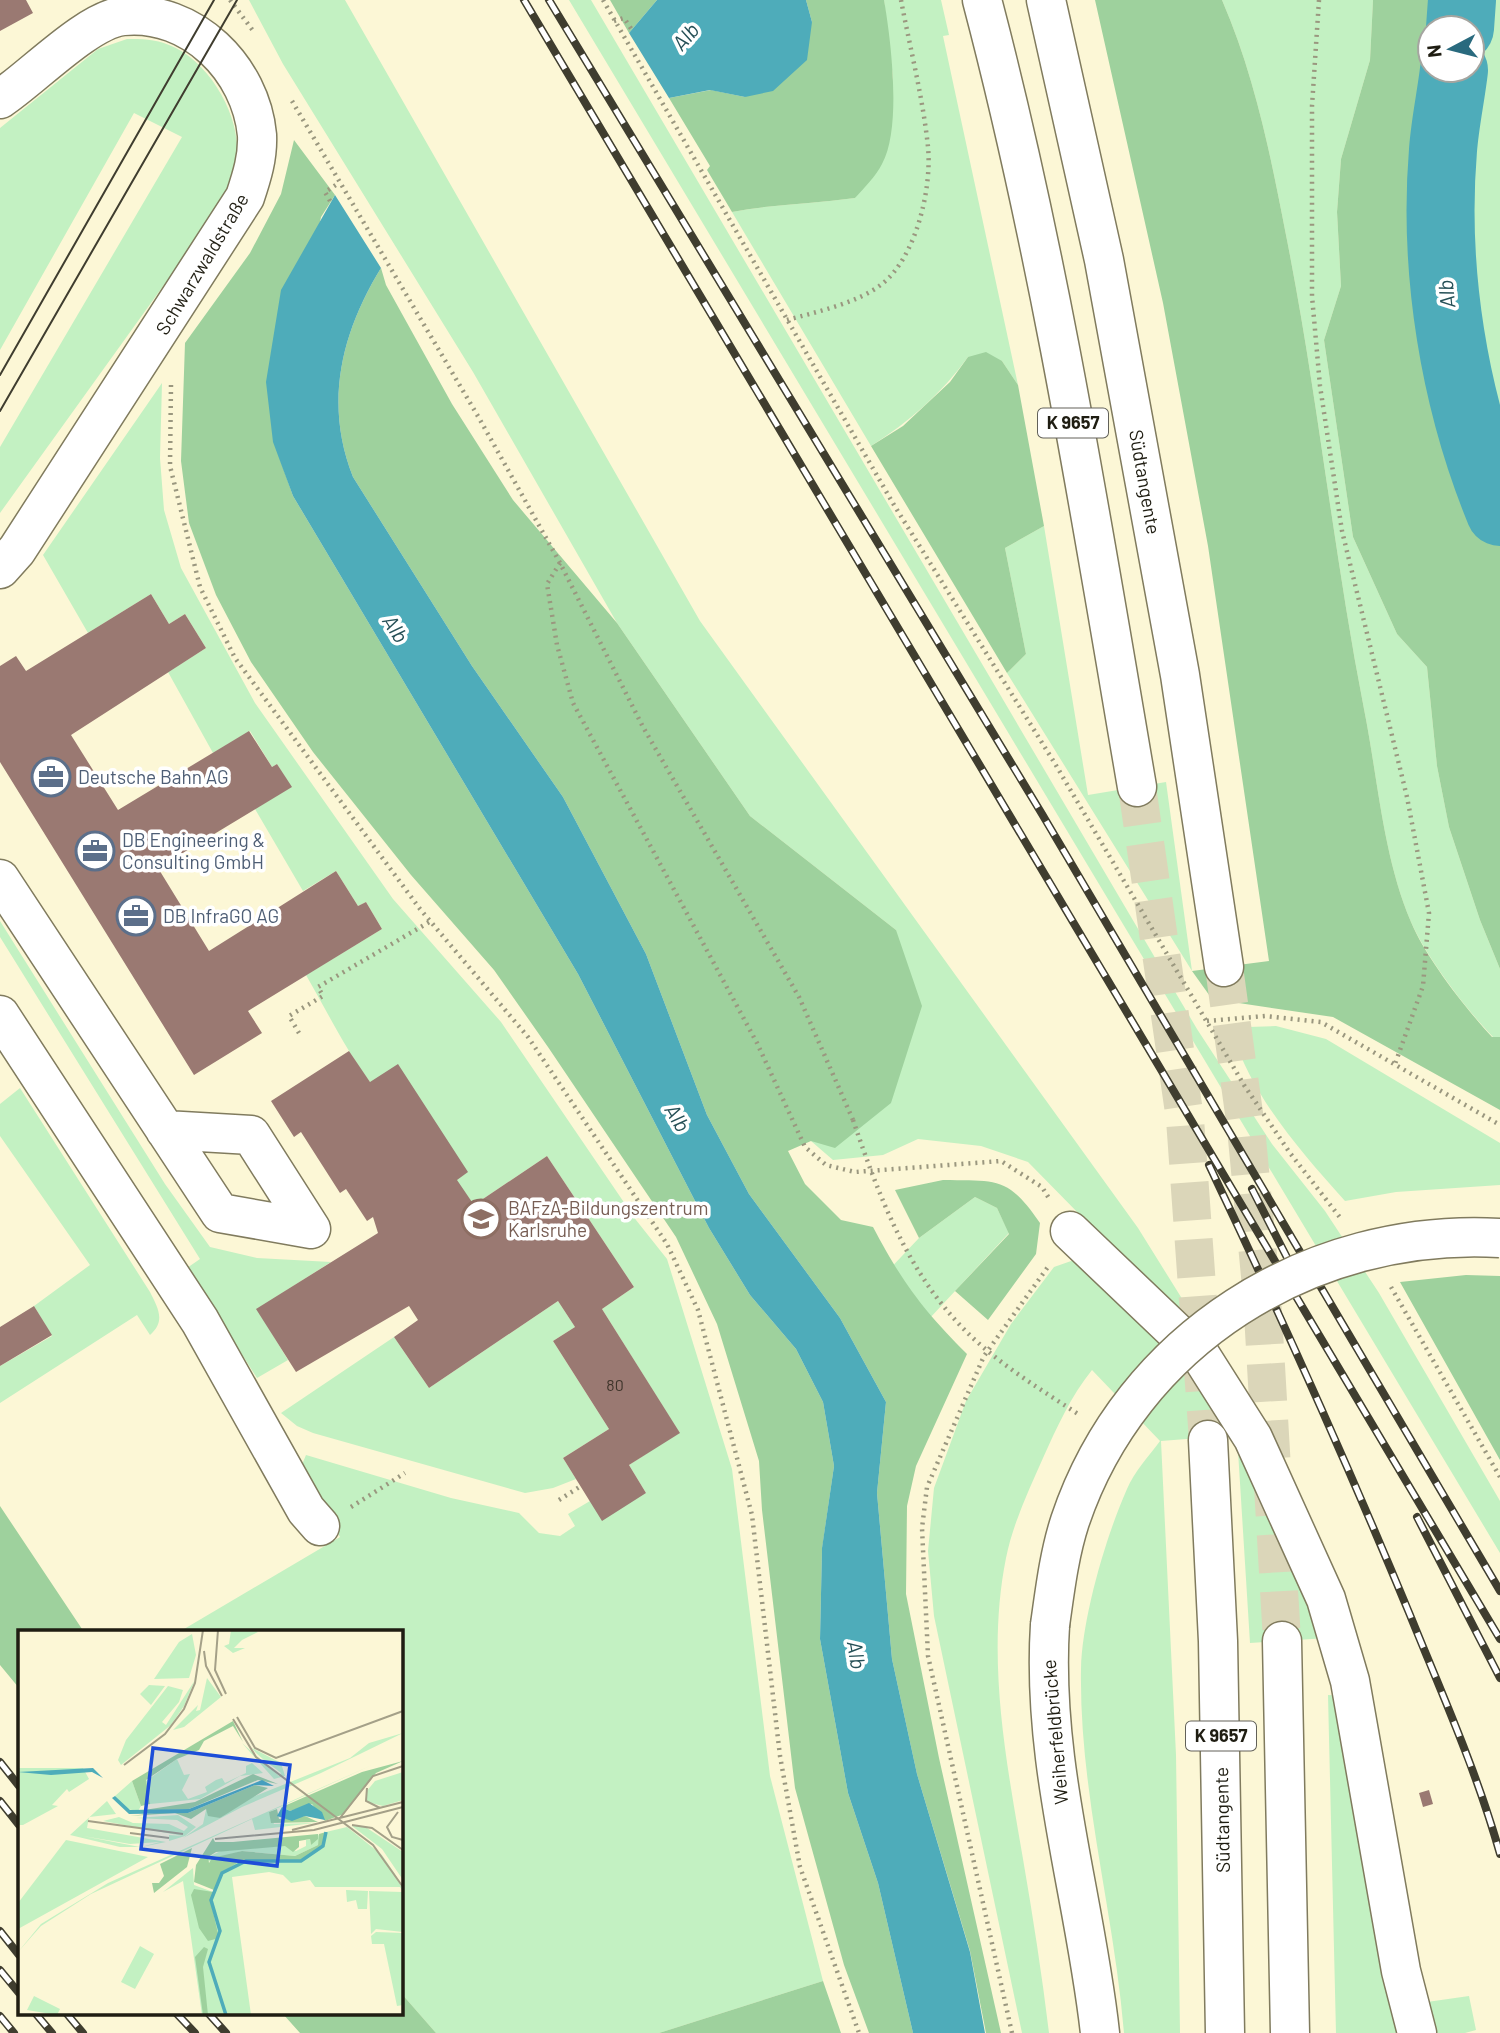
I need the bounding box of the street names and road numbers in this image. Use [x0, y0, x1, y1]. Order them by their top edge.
street label: Schwarzwaldstraße [150, 189, 253, 339]
road number: K 9657 [1038, 408, 1108, 438]
street label: Südtangente [1125, 428, 1166, 536]
street label: Weiherfeldbrücke [1037, 1659, 1072, 1806]
road number: K 9657 [1186, 1722, 1256, 1750]
street label: Südtangente [1209, 1767, 1234, 1873]

